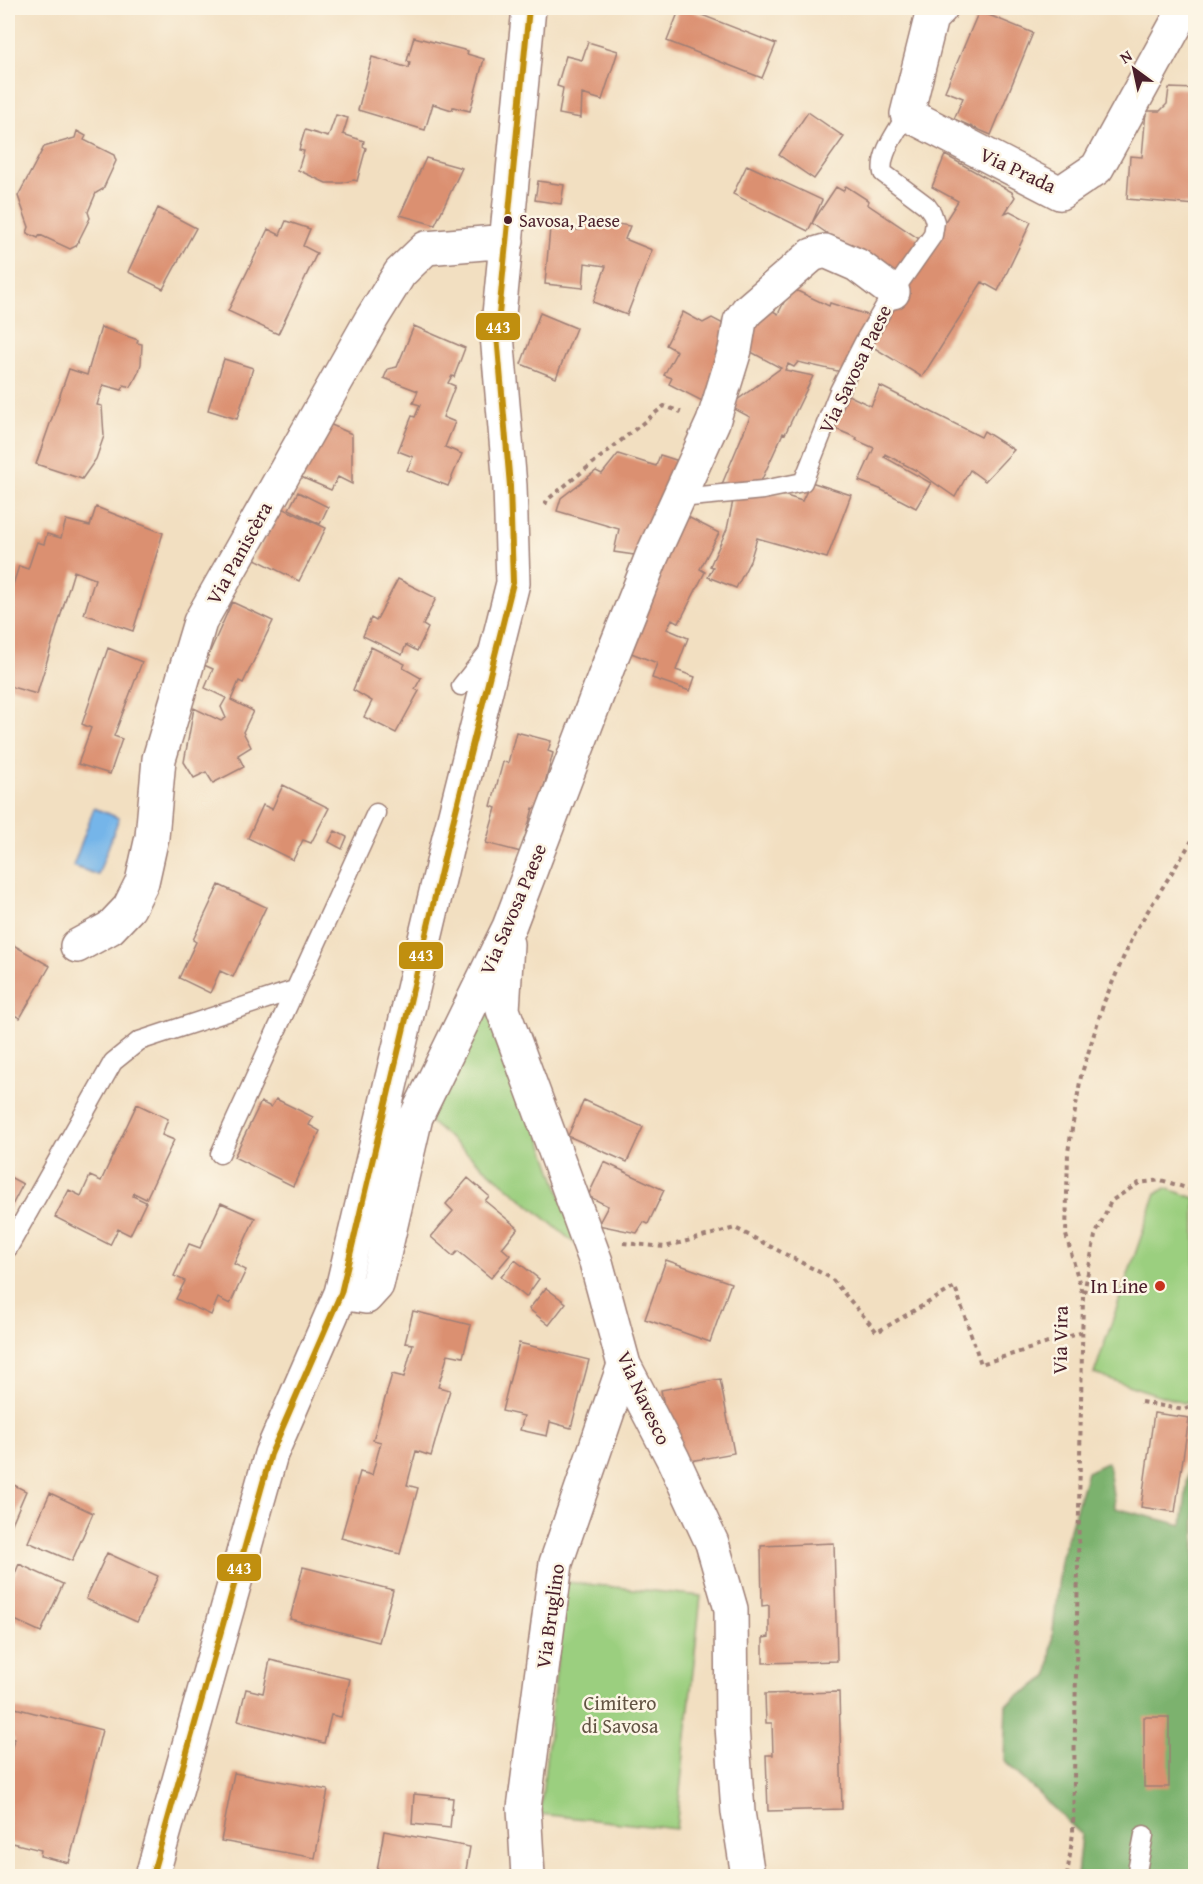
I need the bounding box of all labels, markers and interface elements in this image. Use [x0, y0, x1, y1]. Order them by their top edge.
north arrow [1104, 39, 1164, 99]
text: N [1115, 43, 1137, 69]
street label: Via Prada [975, 139, 1062, 200]
place label: Savosa, Paese [519, 207, 620, 234]
marker: Savosa, Paese [502, 214, 514, 226]
street label: Via Savosa Paese [811, 300, 898, 438]
line badge: 443 [475, 312, 521, 341]
text: 443 [486, 315, 510, 339]
street label: Via Paniscèra [198, 496, 279, 609]
street label: Via Savosa Paese [472, 839, 553, 979]
line badge: 443 [398, 941, 444, 970]
text: 443 [409, 943, 433, 967]
place label: In Line [1090, 1271, 1148, 1300]
marker: In Line [1153, 1279, 1167, 1293]
street label: Via Vira [1044, 1305, 1075, 1375]
street label: Via Navesco [610, 1346, 679, 1450]
line badge: 443 [216, 1553, 262, 1582]
text: 443 [227, 1556, 251, 1580]
street label: Via Bruglino [528, 1562, 571, 1670]
park label: Cimitero di Savosa [582, 1688, 659, 1740]

